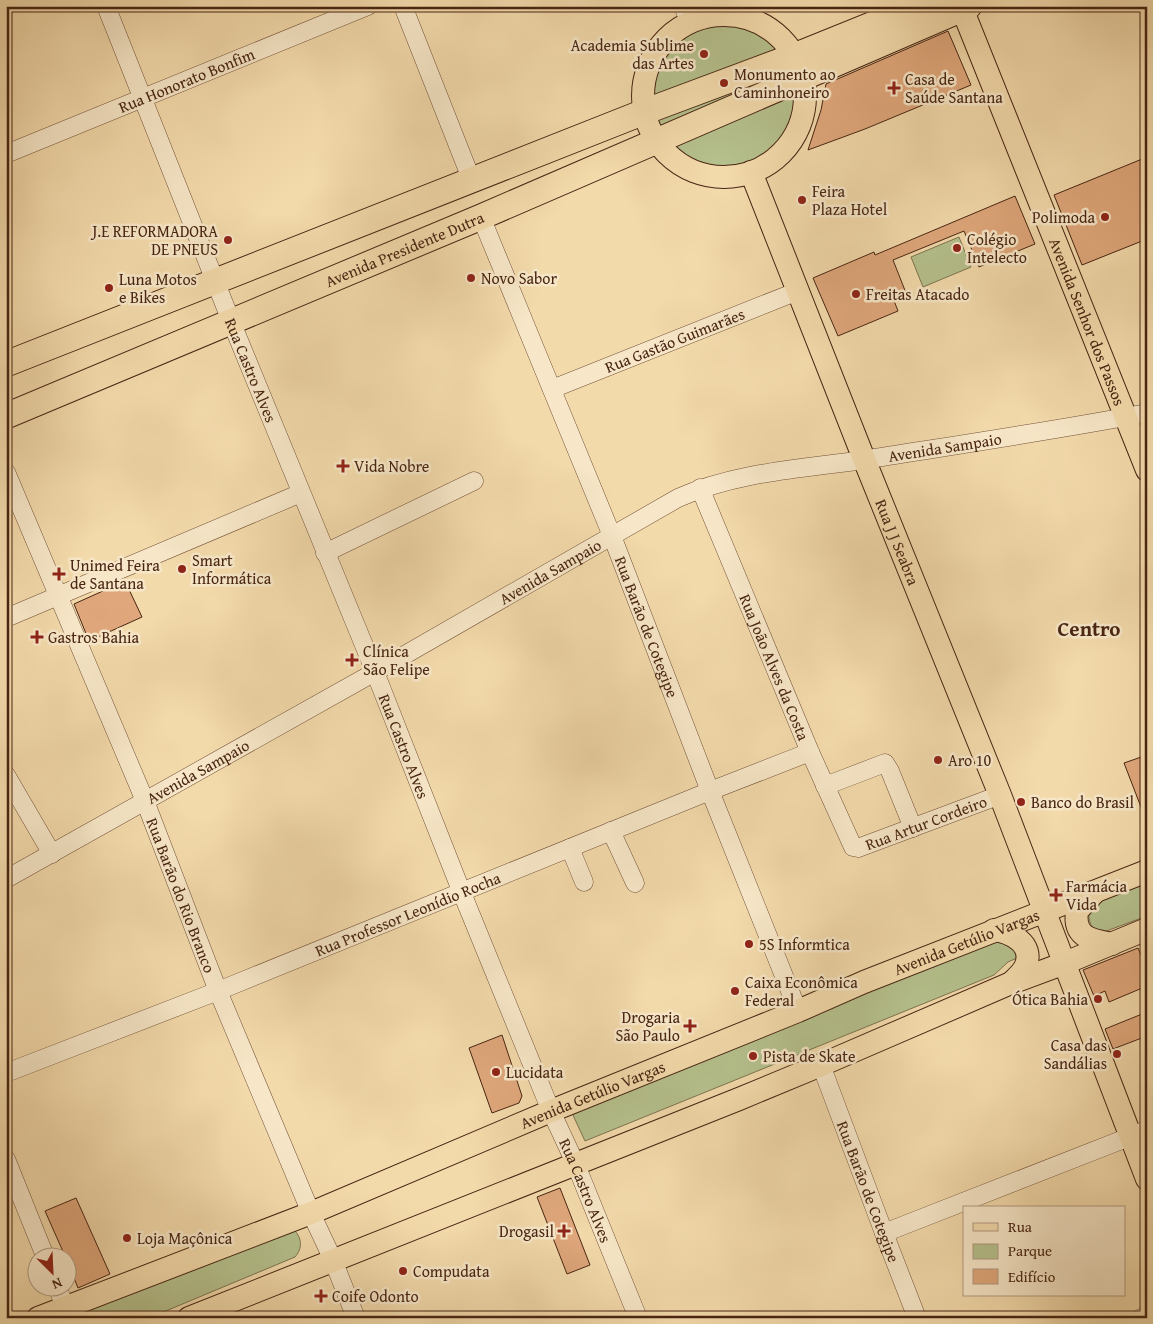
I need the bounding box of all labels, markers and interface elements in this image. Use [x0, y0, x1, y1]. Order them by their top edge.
place label: Academia Sublime das Artes [571, 33, 694, 75]
street label: Rua Honorato Bonfim [115, 42, 258, 119]
marker: Academia Sublime das Artes [698, 48, 710, 60]
place label: Monumento ao Caminhoneiro [734, 62, 836, 104]
place label: Casa de Saúde Santana [905, 67, 1003, 109]
marker: Monumento ao Caminhoneiro [718, 77, 730, 89]
marker: Casa de Saúde Santana [887, 81, 901, 95]
place label: Feira Plaza Hotel [812, 179, 888, 221]
marker: Feira Plaza Hotel [796, 194, 808, 206]
street label: Avenida Presidente Dutra [321, 205, 488, 293]
place label: Polimoda [1032, 205, 1095, 229]
marker: Polimoda [1099, 211, 1111, 223]
place label: J.E REFORMADORA DE PNEUS [90, 219, 218, 261]
place label: Colégio Intelecto [967, 227, 1027, 269]
marker: J.E REFORMADORA DE PNEUS [222, 234, 234, 246]
street label: Avenida Senhor dos Passos [1043, 234, 1132, 409]
marker: Colégio Intelecto [951, 242, 963, 254]
place label: Novo Sabor [481, 266, 557, 290]
place label: Luna Motos e Bikes [119, 267, 197, 309]
marker: Novo Sabor [465, 272, 477, 284]
marker: Luna Motos e Bikes [103, 282, 115, 294]
place label: Freitas Atacado [866, 282, 970, 306]
marker: Freitas Atacado [850, 288, 862, 300]
street label: Rua Gastão Guimarães [601, 302, 748, 379]
street label: Rua Castro Alves [219, 314, 283, 426]
street label: Avenida Sampaio [886, 426, 1003, 468]
place label: Vida Nobre [354, 454, 429, 478]
marker: Vida Nobre [336, 459, 350, 473]
street label: Rua J J Seabra [869, 495, 926, 589]
street label: Avenida Sampaio [494, 533, 606, 610]
place label: Smart Informática [192, 548, 272, 590]
street label: Rua Barão de Cotegipe [609, 552, 685, 701]
place label: Unimed Feira de Santana [70, 553, 160, 595]
marker: Smart Informática [176, 563, 188, 575]
marker: Unimed Feira de Santana [52, 567, 66, 581]
street label: Rua João Alves da Costa [733, 590, 816, 744]
district label: Centro [1057, 613, 1121, 644]
place label: Gastros Bahia [48, 625, 139, 649]
marker: Gastros Bahia [30, 630, 44, 644]
place label: Clínica São Felipe [363, 639, 430, 681]
marker: Clínica São Felipe [345, 653, 359, 667]
street label: Rua Castro Alves [373, 690, 436, 802]
street label: Avenida Sampaio [142, 733, 254, 810]
place label: Aro 10 [948, 748, 991, 772]
marker: Aro 10 [932, 754, 944, 766]
street label: Rua Artur Cordeiro [862, 789, 990, 856]
place label: Banco do Brasil [1031, 790, 1135, 814]
marker: Banco do Brasil [1015, 796, 1027, 808]
street label: Rua Barão do Rio Branco [140, 814, 222, 976]
street label: Rua Professor Leonídio Rocha [311, 865, 504, 962]
place label: Farmácia Vida [1066, 874, 1128, 916]
marker: Farmácia Vida [1050, 889, 1062, 901]
street label: Avenida Getúlio Vargas [890, 902, 1043, 981]
place label: 5S Informtica [759, 932, 850, 956]
marker: 5S Informtica [743, 938, 755, 950]
place label: Caixa Econômica Federal [745, 970, 858, 1012]
marker: Caixa Econômica Federal [729, 985, 741, 997]
place label: Ótica Bahia [1012, 987, 1088, 1011]
marker: Ótica Bahia [1092, 993, 1104, 1005]
place label: Drogaria São Paulo [615, 1005, 680, 1047]
marker: Drogaria São Paulo [684, 1020, 696, 1032]
place label: Casa das Sandálias [1044, 1033, 1107, 1075]
place label: Pista de Skate [763, 1044, 855, 1068]
marker: Casa das Sandálias [1111, 1048, 1123, 1060]
marker: Pista de Skate [747, 1050, 759, 1062]
street label: Avenida Getúlio Vargas [516, 1054, 669, 1135]
place label: Lucidata [506, 1060, 564, 1084]
marker: Lucidata [490, 1066, 502, 1078]
street label: Rua Barão de Cotegipe [831, 1117, 906, 1266]
street label: Rua Castro Alves [553, 1134, 618, 1246]
legend [963, 1206, 1126, 1296]
text: Rua [1008, 1216, 1032, 1237]
place label: Drogasil [499, 1219, 555, 1243]
marker: Drogasil [558, 1225, 570, 1237]
place label: Loja Maçônica [137, 1226, 233, 1250]
marker: Loja Maçônica [121, 1232, 133, 1244]
text: Parque [1008, 1240, 1052, 1261]
north arrow [28, 1246, 78, 1296]
place label: Compudata [413, 1259, 490, 1283]
marker: Compudata [397, 1265, 409, 1277]
text: Edifício [1008, 1266, 1056, 1287]
text: N [48, 1273, 66, 1295]
place label: Coife Odonto [332, 1284, 419, 1308]
marker: Coife Odonto [314, 1289, 328, 1303]

